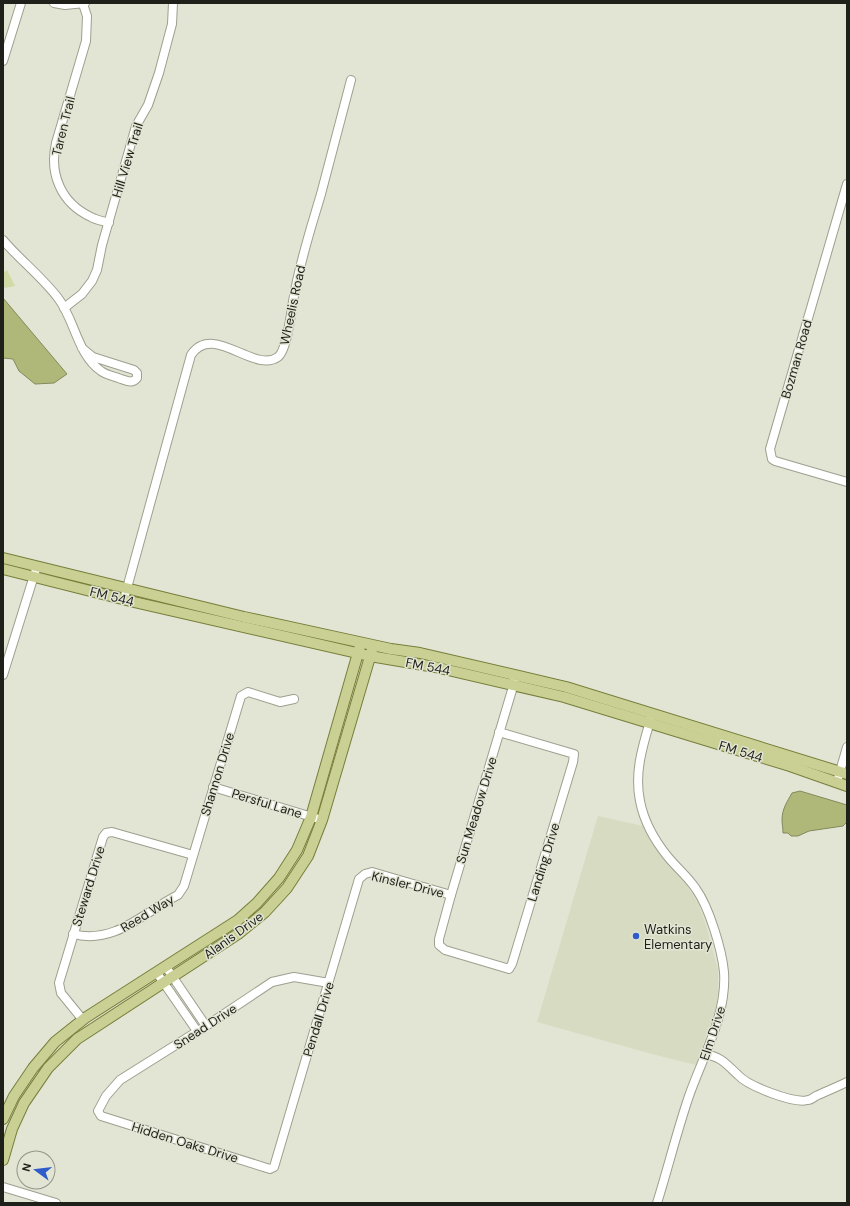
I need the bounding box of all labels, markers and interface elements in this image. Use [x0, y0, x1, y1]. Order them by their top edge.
street label: Taren Trail [48, 95, 79, 158]
street label: Hill View Trail [108, 120, 147, 200]
street label: Wheelis Road [276, 264, 309, 347]
street label: Bozman Road [777, 318, 816, 401]
street label: FM 544 [88, 583, 136, 610]
street label: FM 544 [404, 654, 452, 679]
street label: Shannon Drive [197, 730, 238, 818]
street label: FM 544 [717, 737, 765, 766]
street label: Sun Meadow Drive [452, 755, 501, 866]
street label: Persful Lane [230, 785, 304, 822]
street label: Landing Drive [523, 821, 564, 904]
street label: Steward Drive [68, 844, 109, 928]
street label: Kinsler Drive [370, 867, 446, 902]
street label: Reed Way [117, 891, 177, 936]
street label: Alanis Drive [200, 908, 267, 963]
place label: Watkins Elementary [644, 921, 712, 953]
marker: Watkins Elementary [631, 931, 641, 941]
street label: Pendall Drive [299, 980, 338, 1059]
street label: Snead Drive [171, 1000, 240, 1053]
street label: Elm Drive [696, 1004, 729, 1062]
street label: Hidden Oaks Drive [129, 1118, 240, 1167]
north arrow [16, 1150, 56, 1190]
text: N [19, 1162, 34, 1173]

